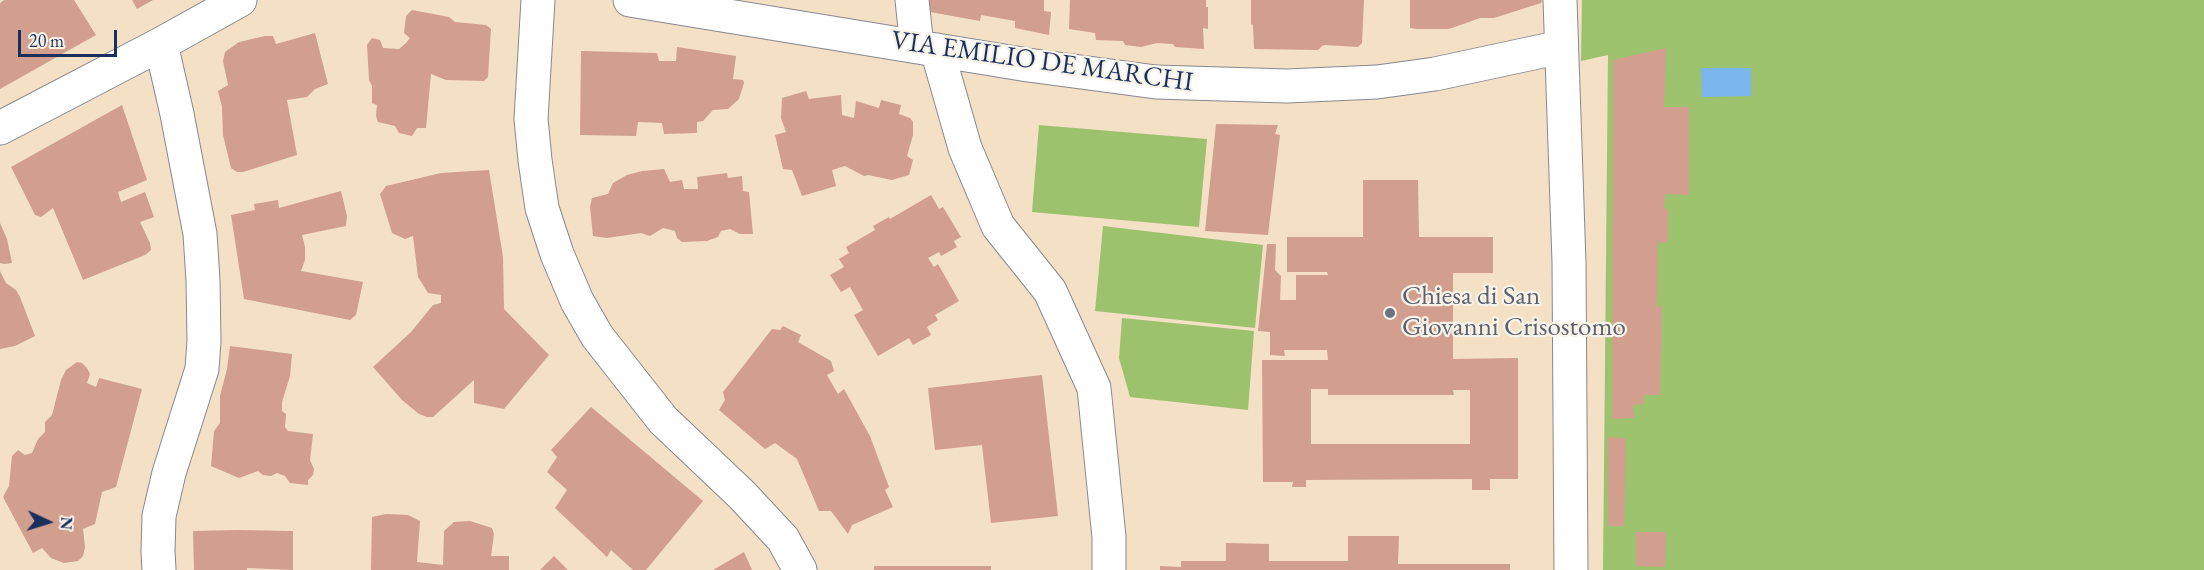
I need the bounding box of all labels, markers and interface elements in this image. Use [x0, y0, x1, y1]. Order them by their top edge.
scale bar [21, 18, 120, 56]
street label: VIA EMILIO DE MARCHI [889, 25, 1195, 99]
text: 20 m [29, 29, 64, 52]
place label: Chiesa di San Giovanni Crisostomo [1402, 281, 1626, 344]
marker: Chiesa di San Giovanni Crisostomo [1383, 306, 1397, 320]
north arrow [18, 492, 78, 552]
text: N [56, 516, 77, 530]

